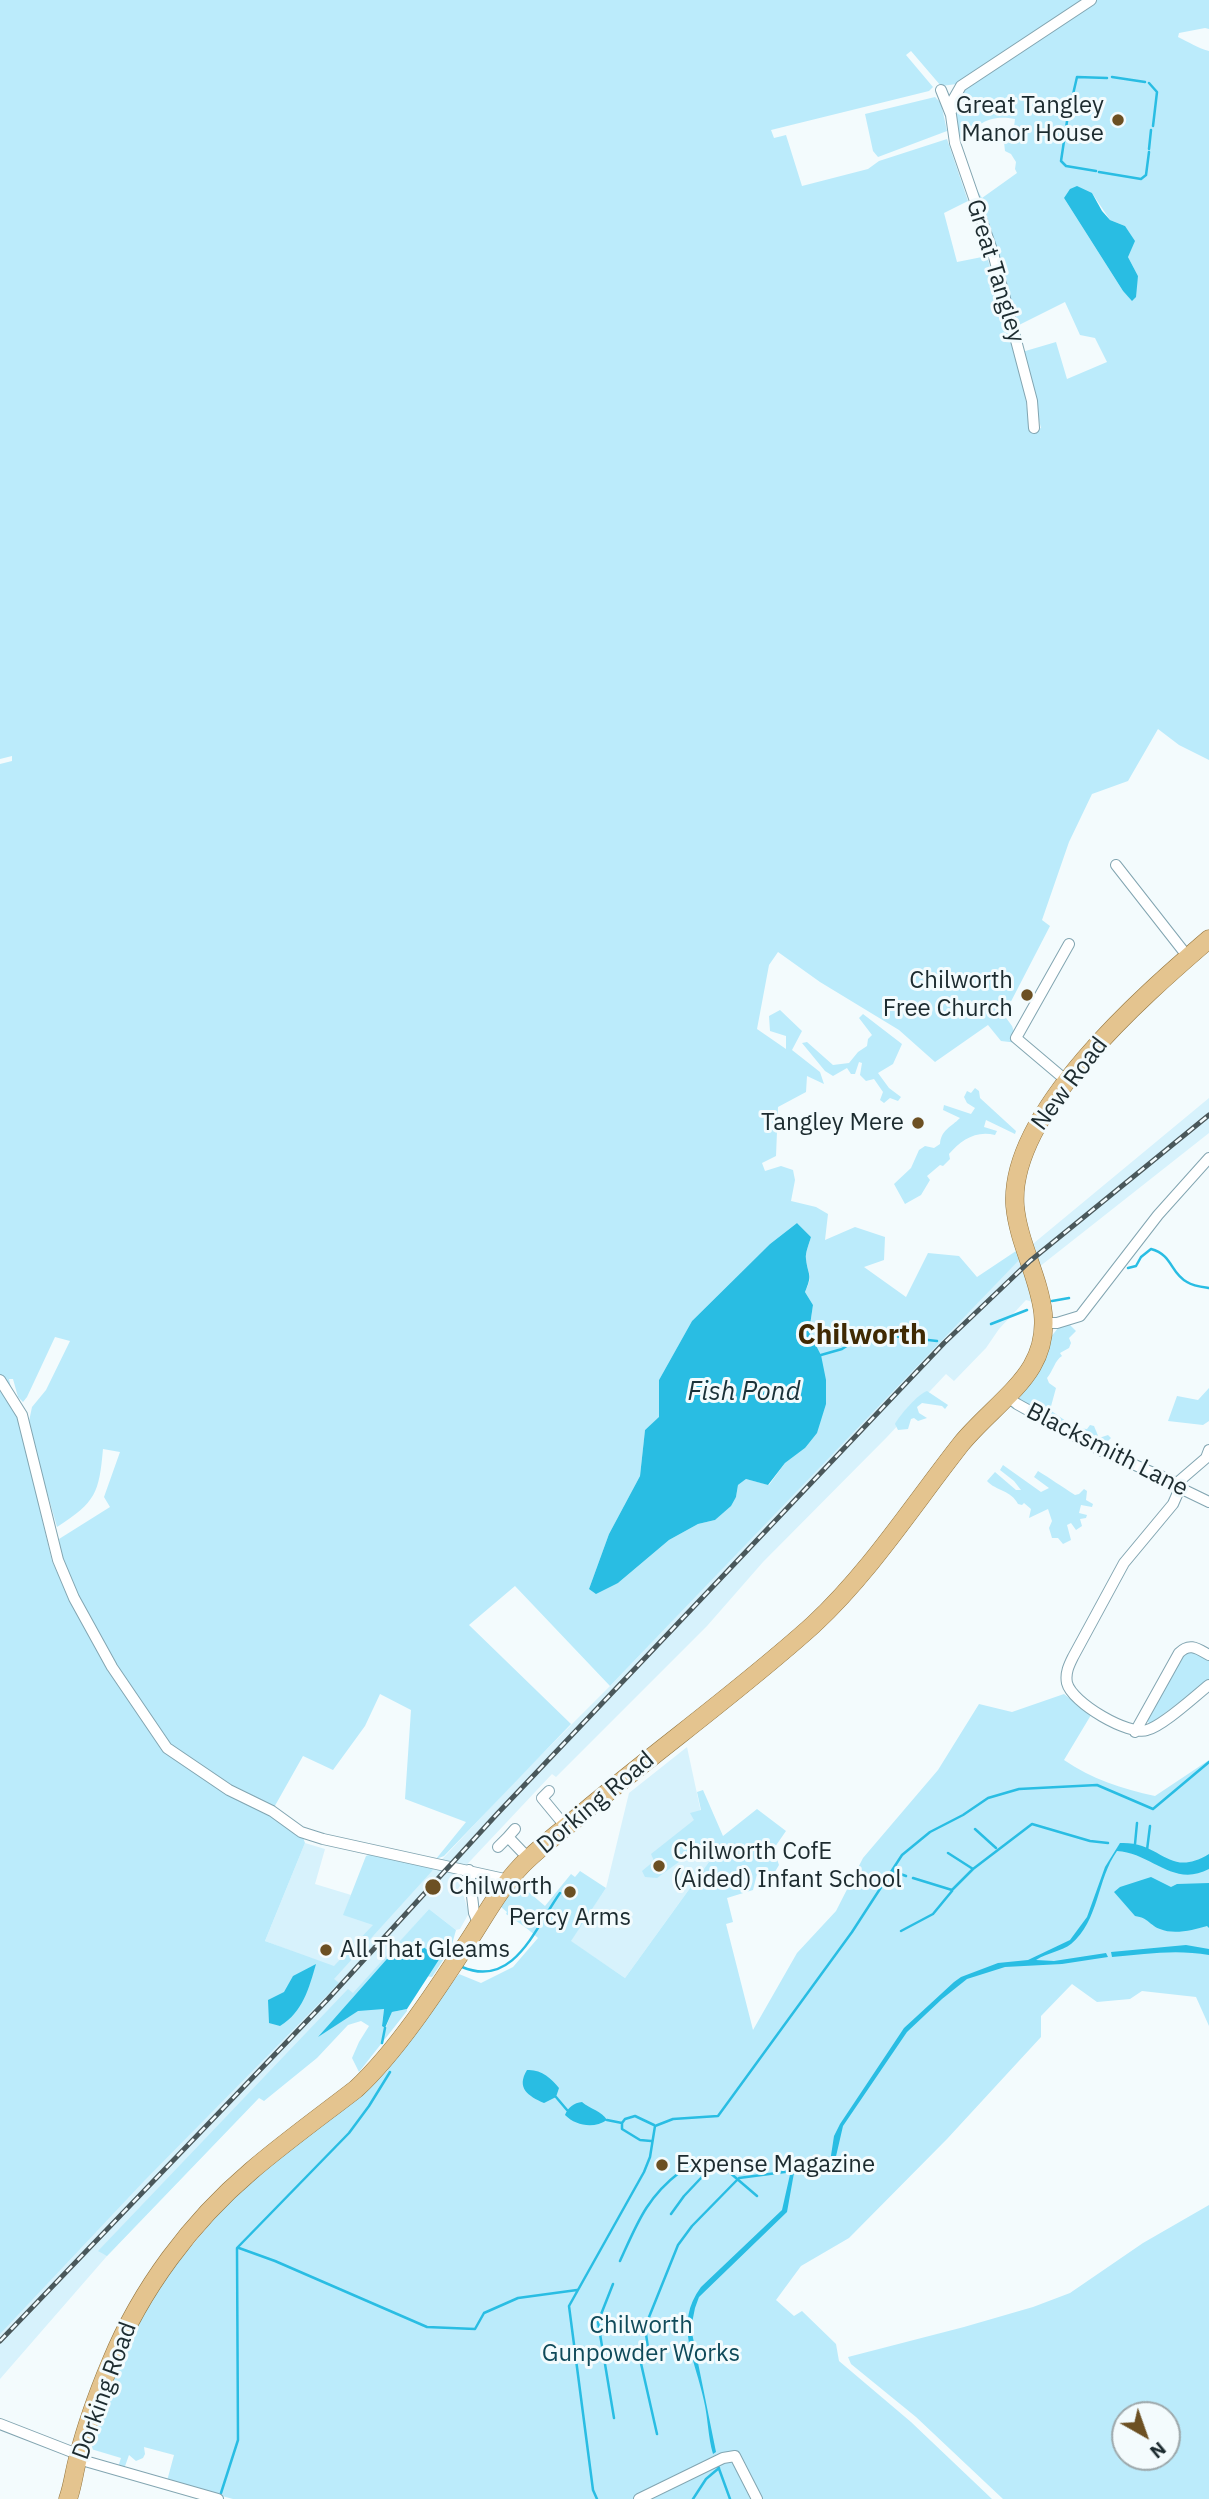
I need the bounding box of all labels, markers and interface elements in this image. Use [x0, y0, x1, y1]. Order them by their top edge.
place label: Great Tangley Manor House [956, 92, 1104, 148]
marker: Great Tangley Manor House [1110, 112, 1126, 128]
street label: Great Tangley [960, 196, 1030, 346]
place label: Chilworth Free Church [883, 967, 1013, 1023]
marker: Chilworth Free Church [1019, 987, 1035, 1003]
street label: New Road [1026, 1032, 1114, 1136]
place label: Tangley Mere [761, 1109, 904, 1137]
marker: Tangley Mere [910, 1115, 926, 1131]
district label: Chilworth [797, 1319, 927, 1353]
water label: Fish Pond [687, 1376, 801, 1408]
street label: Blacksmith Lane [1021, 1397, 1193, 1503]
street label: Dorking Road [532, 1746, 660, 1860]
place label: Chilworth CofE (Aided) Infant School [673, 1838, 902, 1894]
marker: Chilworth CofE (Aided) Infant School [651, 1858, 667, 1874]
place label: Chilworth [449, 1873, 553, 1901]
marker: Chilworth [423, 1877, 443, 1897]
marker: Percy Arms [562, 1884, 578, 1900]
place label: Percy Arms [509, 1904, 631, 1932]
place label: All That Gleams [340, 1936, 510, 1964]
marker: All That Gleams [318, 1942, 334, 1958]
place label: Expense Magazine [676, 2151, 875, 2179]
marker: Expense Magazine [654, 2157, 670, 2173]
park label: Chilworth Gunpowder Works [542, 2312, 740, 2368]
street label: Dorking Road [67, 2318, 143, 2464]
north arrow [1111, 2401, 1181, 2471]
text: N [1145, 2437, 1171, 2464]

